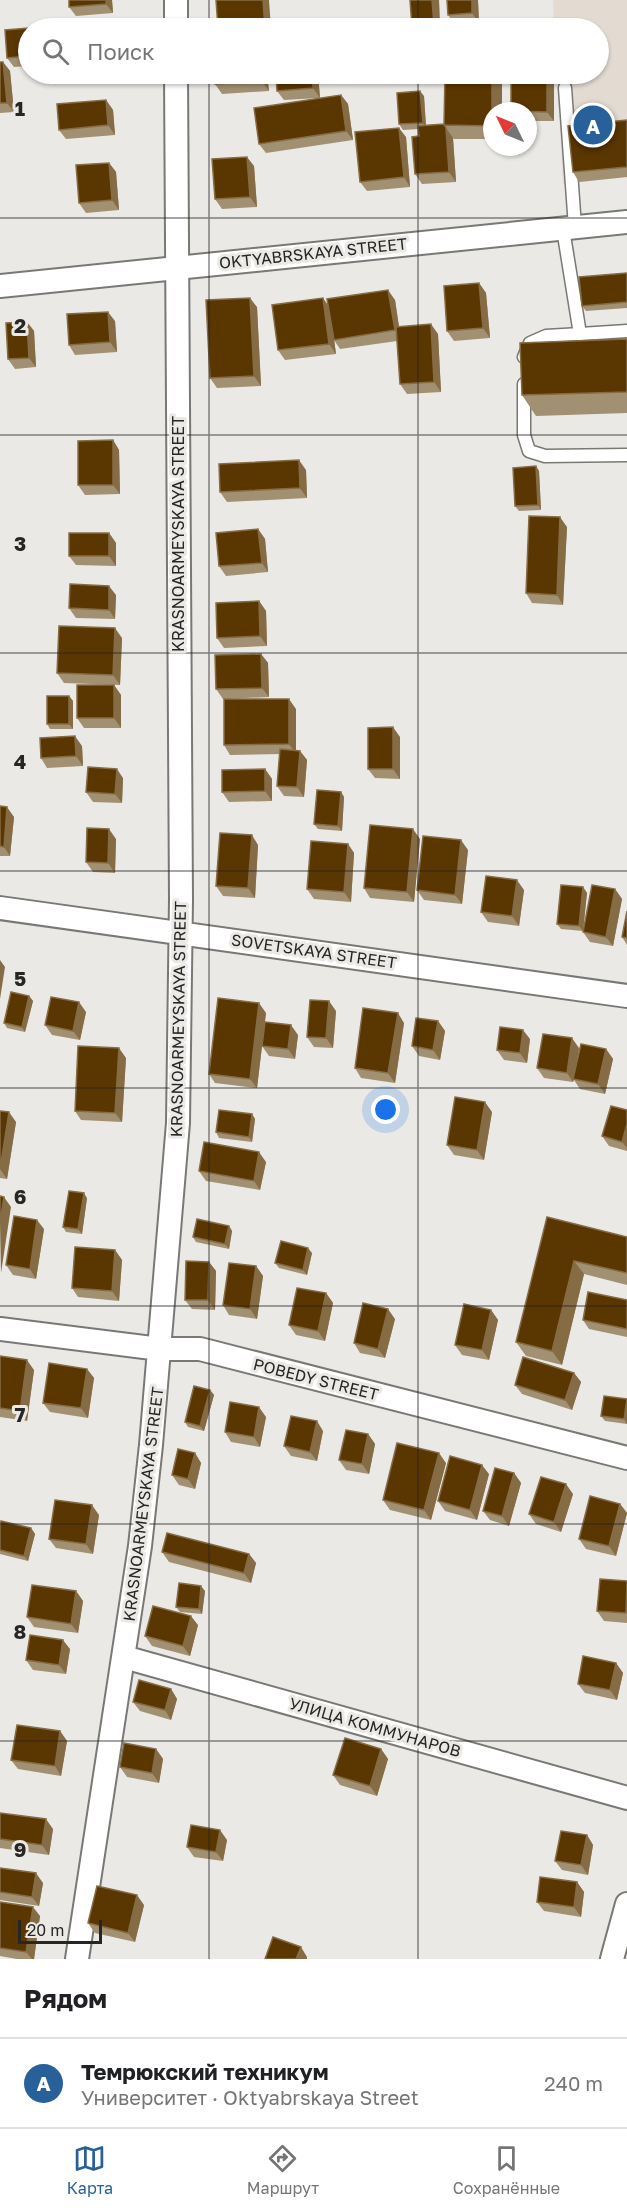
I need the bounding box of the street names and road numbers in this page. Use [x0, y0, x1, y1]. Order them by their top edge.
street label: OKTYABRSKAYA STREET [218, 233, 408, 273]
street label: KRASNOARMEYSKAYA STREET [168, 416, 188, 652]
street label: KRASNOARMEYSKAYA STREET [166, 901, 190, 1137]
street label: SOVETSKAYA STREET [230, 929, 398, 973]
street label: POBEDY STREET [251, 1354, 381, 1404]
street label: KRASNOARMEYSKAYA STREET [119, 1386, 167, 1622]
street label: УЛИЦА КОММУНАРОВ [287, 1693, 463, 1761]

